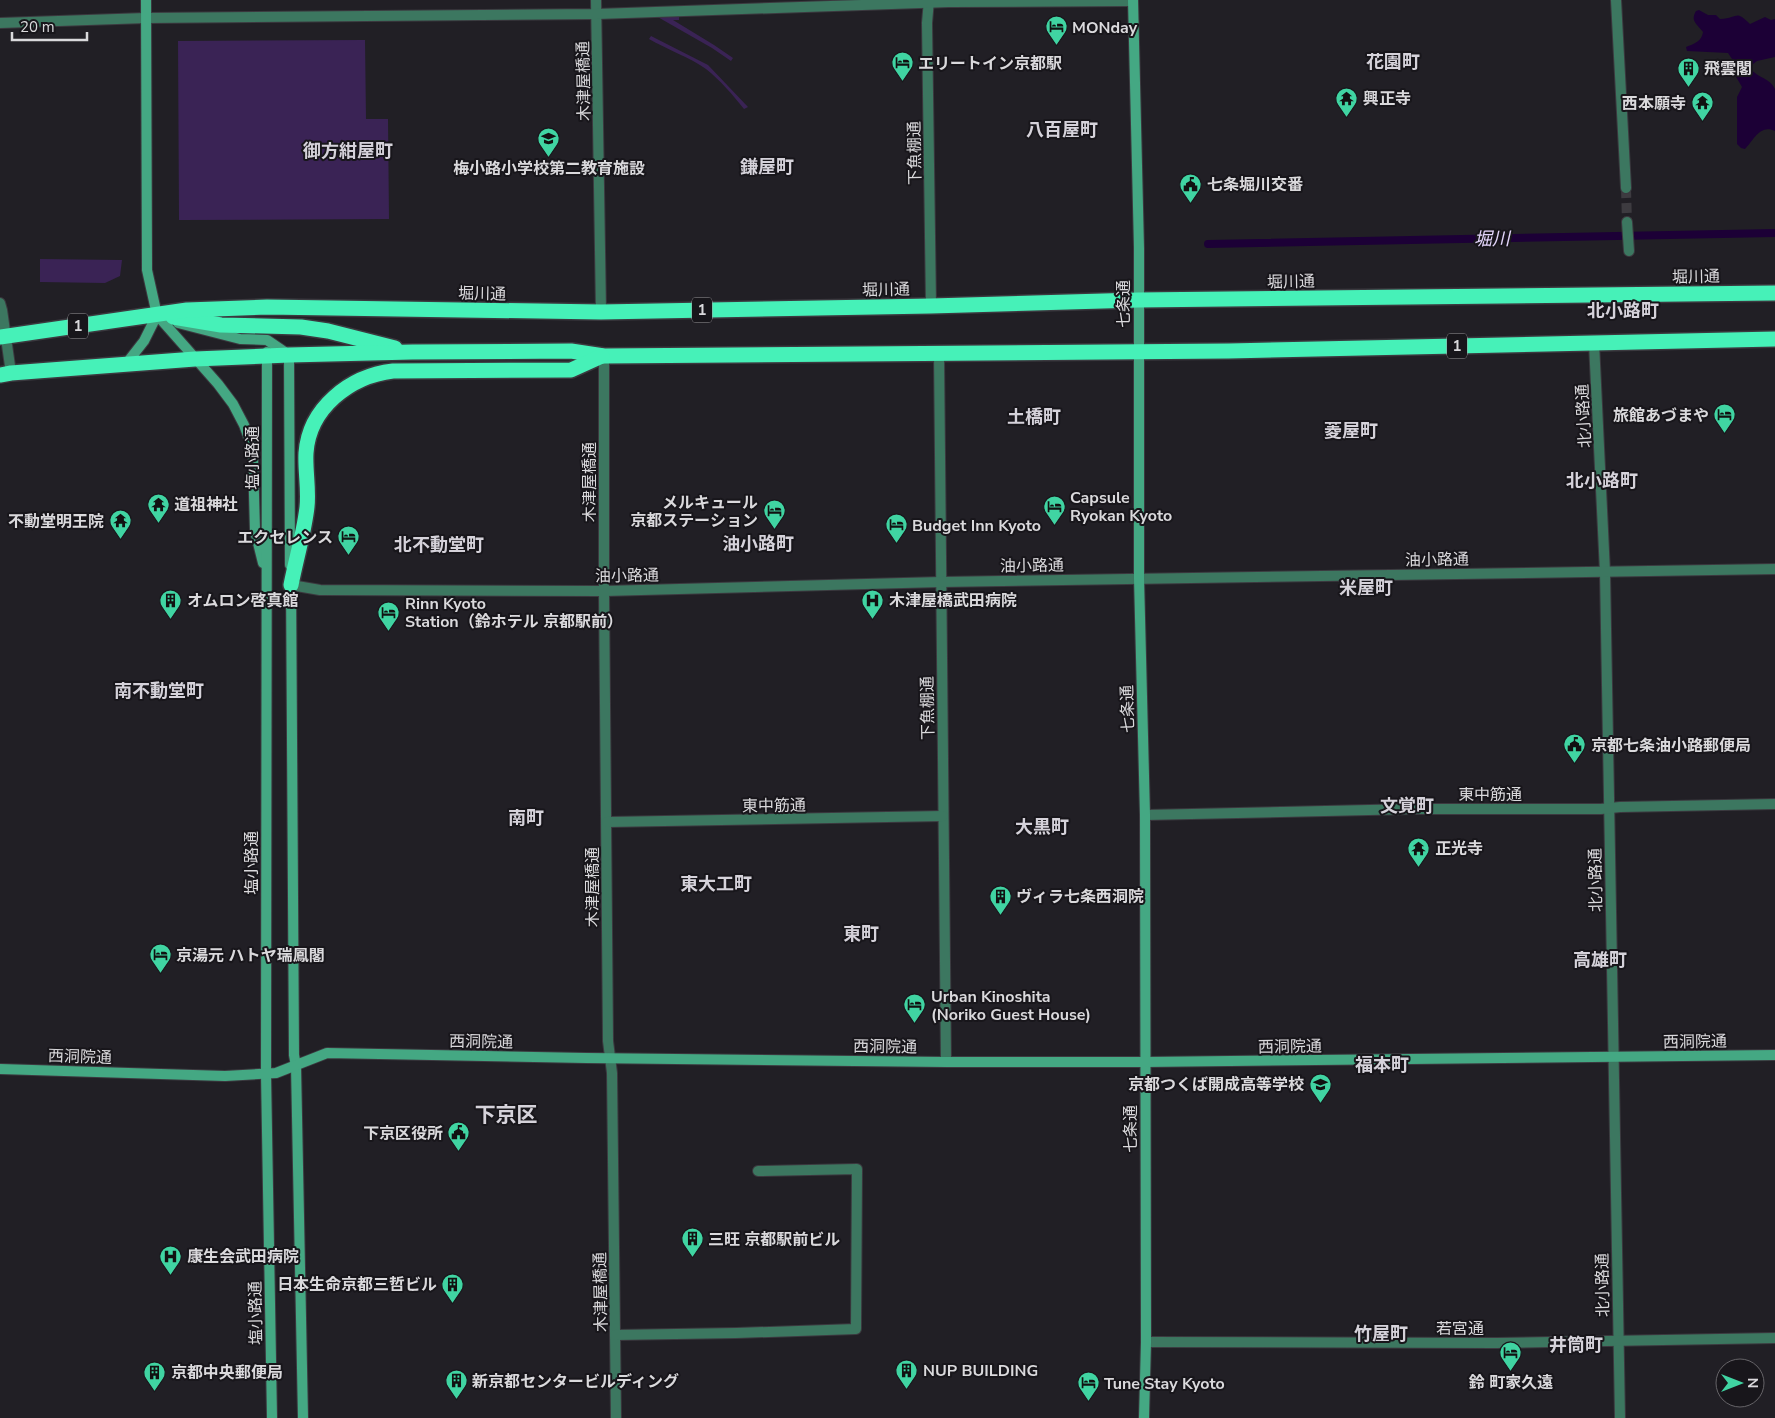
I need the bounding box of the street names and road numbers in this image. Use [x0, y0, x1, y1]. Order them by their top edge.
street label: 木津屋橋通 [572, 41, 596, 121]
street label: 下魚棚通 [903, 121, 927, 185]
street label: 堀川通 [1672, 266, 1720, 288]
street label: 堀川通 [1267, 271, 1315, 293]
street label: 堀川通 [862, 279, 910, 301]
street label: 七条通 [1113, 280, 1135, 328]
street label: 堀川通 [458, 283, 506, 305]
road number: 1 [692, 298, 712, 322]
road number: 1 [68, 314, 88, 338]
road number: 1 [1447, 334, 1467, 358]
street label: 北小路通 [1571, 383, 1597, 448]
street label: 塩小路通 [242, 426, 264, 490]
street label: 木津屋橋通 [579, 442, 601, 522]
street label: 油小路通 [1405, 548, 1469, 572]
street label: 油小路通 [1000, 554, 1064, 578]
street label: 油小路通 [595, 564, 659, 588]
street label: 下魚棚通 [916, 676, 940, 740]
street label: 七条通 [1116, 685, 1140, 733]
street label: 東中筋通 [1458, 784, 1522, 806]
street label: 東中筋通 [742, 794, 806, 818]
street label: 塩小路通 [241, 831, 263, 895]
street label: 木津屋橋通 [582, 847, 604, 927]
street label: 北小路通 [1584, 848, 1608, 912]
street label: 西洞院通 [449, 1030, 513, 1054]
street label: 西洞院通 [1663, 1030, 1727, 1054]
street label: 西洞院通 [853, 1035, 917, 1059]
street label: 西洞院通 [1258, 1035, 1322, 1059]
street label: 西洞院通 [48, 1045, 112, 1069]
street label: 七条通 [1120, 1105, 1142, 1153]
street label: 木津屋橋通 [589, 1252, 613, 1332]
street label: 北小路通 [1591, 1253, 1615, 1317]
street label: 塩小路通 [244, 1281, 268, 1345]
street label: 若宮通 [1436, 1318, 1484, 1340]

